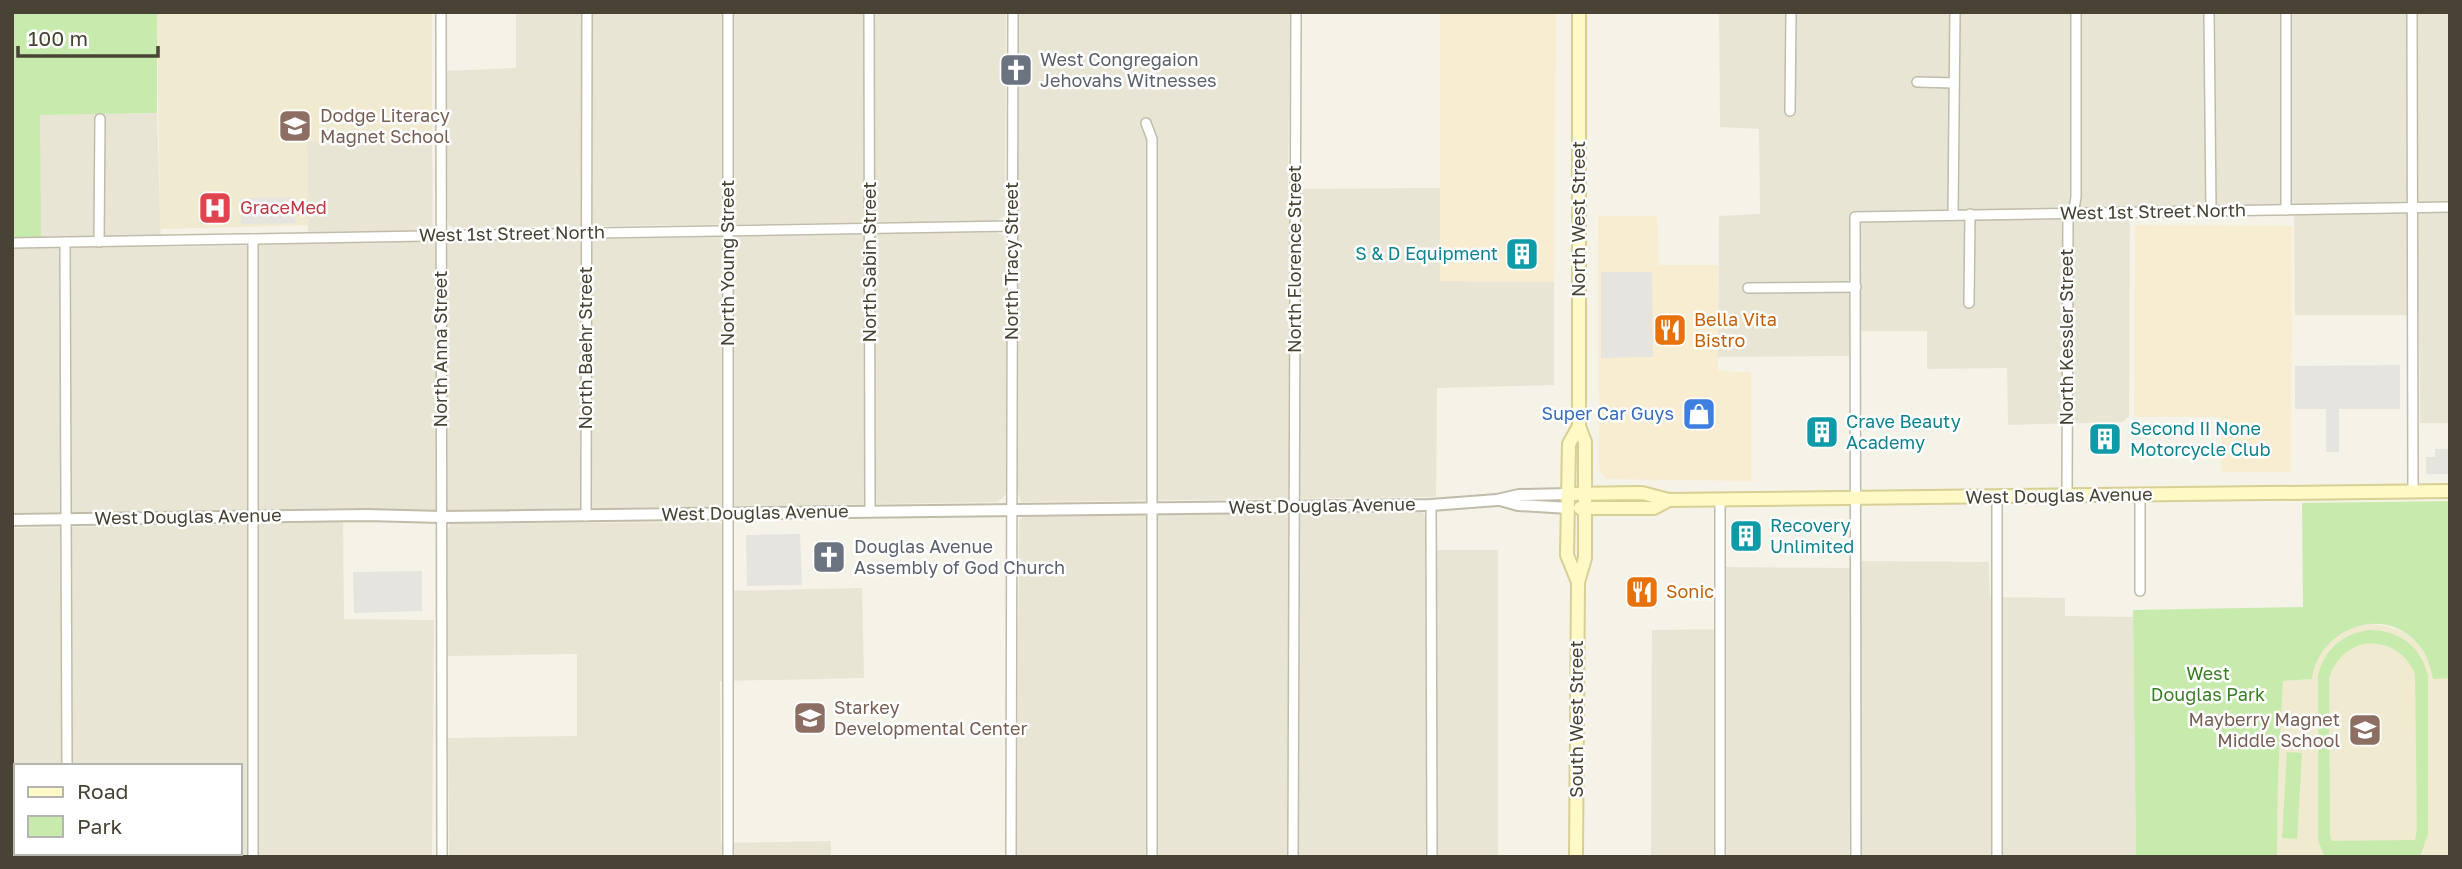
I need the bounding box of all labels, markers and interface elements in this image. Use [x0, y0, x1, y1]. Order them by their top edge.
scale bar [18, 14, 158, 58]
text: 100 m [28, 25, 88, 51]
place label: West Congregaion Jehovahs Witnesses [1040, 48, 1217, 91]
church icon: West Congregaion Jehovahs Witnesses [997, 51, 1035, 89]
place label: Dodge Literacy Magnet School [320, 104, 450, 147]
school or university icon: Dodge Literacy Magnet School [276, 107, 314, 145]
street label: North West Street [1567, 141, 1589, 297]
street label: North Florence Street [1283, 165, 1305, 353]
street label: North Young Street [716, 180, 738, 346]
street label: North Sabin Street [858, 181, 880, 343]
street label: North Tracy Street [1000, 182, 1022, 340]
hospital icon: GraceMed [196, 189, 234, 227]
place label: GraceMed [240, 196, 327, 218]
street label: West 1st Street North [2060, 198, 2246, 224]
street label: West 1st Street North [419, 220, 605, 246]
building icon: S & D Equipment [1503, 235, 1541, 273]
place label: S & D Equipment [1355, 242, 1498, 264]
street label: North Kessler Street [2055, 248, 2077, 426]
street label: North Baehr Street [574, 266, 596, 430]
street label: North Anna Street [429, 271, 451, 427]
place label: Bella Vita Bistro [1694, 308, 1777, 351]
restaurant icon: Bella Vita Bistro [1651, 311, 1689, 349]
shop icon: Super Car Guys [1680, 395, 1718, 433]
place label: Super Car Guys [1541, 402, 1674, 424]
place label: Crave Beauty Academy [1846, 410, 1961, 453]
building icon: Crave Beauty Academy [1803, 413, 1841, 451]
place label: Second II None Motorcycle Club [2130, 417, 2271, 460]
building icon: Second II None Motorcycle Club [2086, 420, 2124, 458]
street label: West Douglas Avenue [1965, 482, 2153, 508]
street label: West Douglas Avenue [1228, 492, 1416, 518]
street label: West Douglas Avenue [661, 499, 849, 525]
street label: West Douglas Avenue [94, 503, 282, 529]
place label: Recovery Unlimited [1770, 514, 1854, 557]
building icon: Recovery Unlimited [1727, 517, 1765, 555]
place label: Douglas Avenue Assembly of God Church [854, 535, 1065, 578]
church icon: Douglas Avenue Assembly of God Church [810, 538, 848, 576]
restaurant icon: Sonic [1623, 573, 1661, 611]
place label: Sonic [1666, 580, 1714, 602]
street label: South West Street [1565, 640, 1587, 798]
park label: West Douglas Park [2151, 662, 2265, 705]
place label: Starkey Developmental Center [834, 696, 1027, 739]
school or university icon: Starkey Developmental Center [791, 699, 829, 737]
place label: Mayberry Magnet Middle School [2189, 708, 2340, 751]
school or university icon: Mayberry Magnet Middle School [2346, 711, 2384, 749]
legend [14, 764, 242, 855]
text: Road [77, 778, 128, 804]
text: Park [77, 813, 123, 839]

